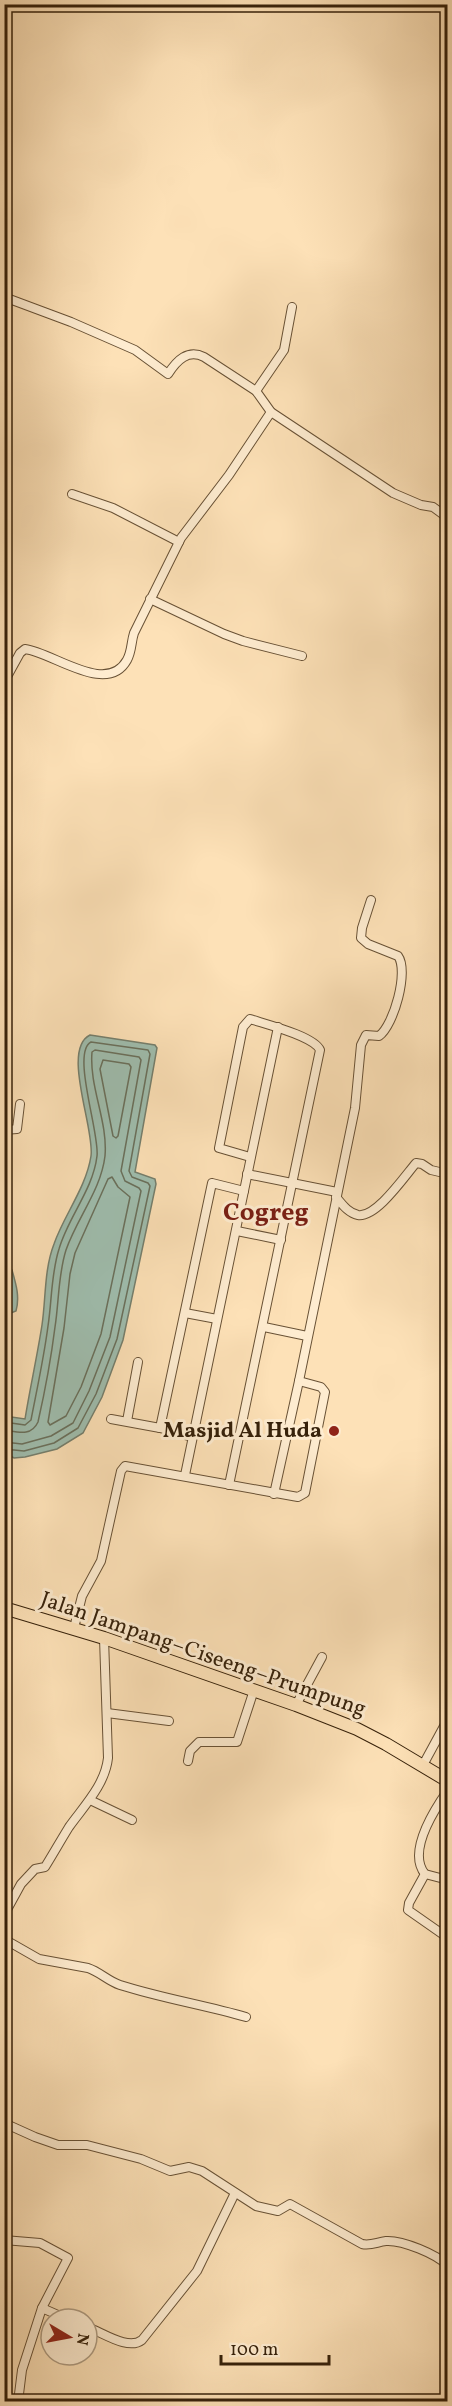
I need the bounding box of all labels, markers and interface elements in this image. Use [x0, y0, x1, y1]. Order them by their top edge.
district label: Cogreg [223, 1195, 309, 1231]
place label: Masjid Al Huda [163, 1416, 322, 1447]
marker: Masjid Al Huda [327, 1424, 341, 1438]
street label: Jalan Jampang–Ciseeng–Prumpung [36, 1585, 370, 1725]
north arrow [39, 2307, 99, 2367]
scale bar [221, 2328, 329, 2366]
text: N [70, 2332, 94, 2347]
text: 100 m [230, 2338, 279, 2363]

